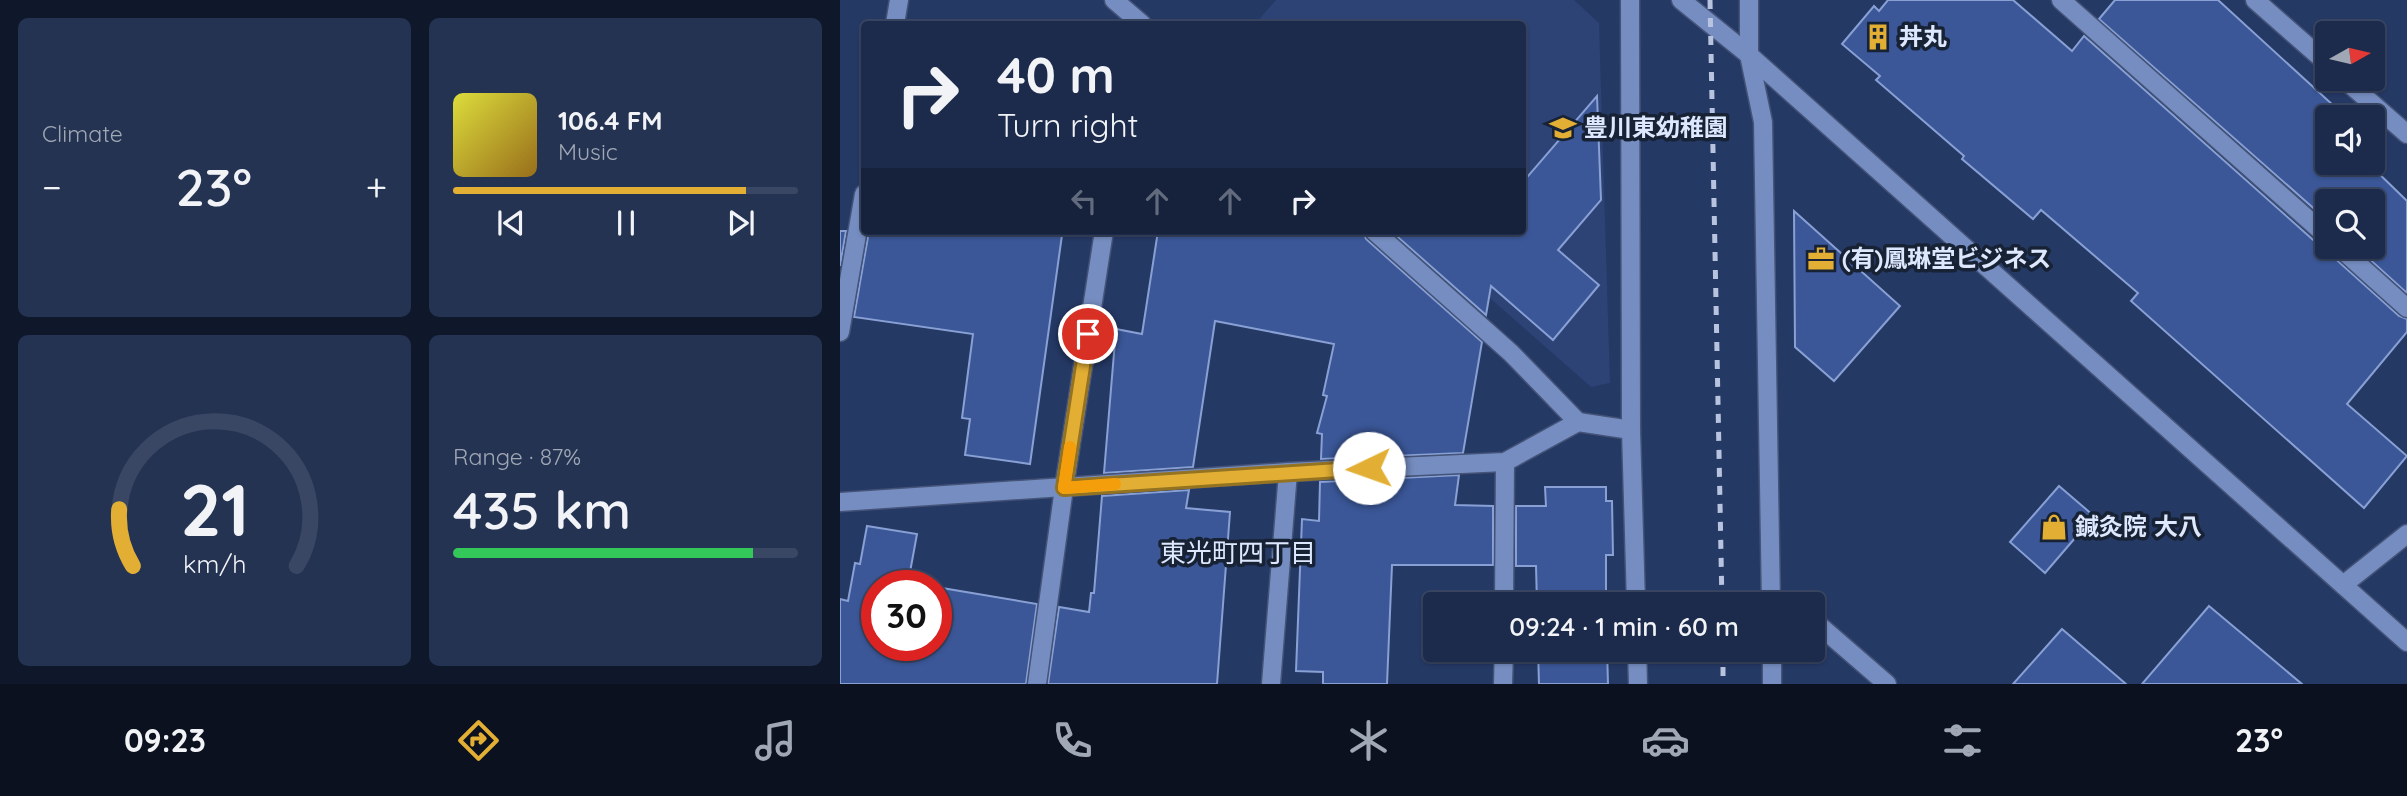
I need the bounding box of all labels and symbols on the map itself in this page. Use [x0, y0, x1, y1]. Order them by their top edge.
place label: 丼丸 [1899, 21, 1947, 51]
north arrow [2315, 21, 2385, 91]
building icon: 丼丸 [1863, 22, 1893, 52]
place label: 豊川東幼稚園 [1584, 112, 1728, 142]
school or university icon: 豊川東幼稚園 [1548, 113, 1578, 143]
place label: (有)鳳琳堂ビジネス [1842, 243, 2051, 273]
office icon: (有)鳳琳堂ビジネス [1806, 244, 1836, 274]
pin [1058, 304, 1118, 364]
position arrow [1332, 431, 1406, 505]
place label: 鍼灸院 大八 [2075, 511, 2202, 541]
shop icon: 鍼灸院 大八 [2039, 512, 2069, 542]
district label: 東光町四丁目 [1160, 536, 1316, 569]
speed limit sign: 30 [861, 570, 952, 661]

